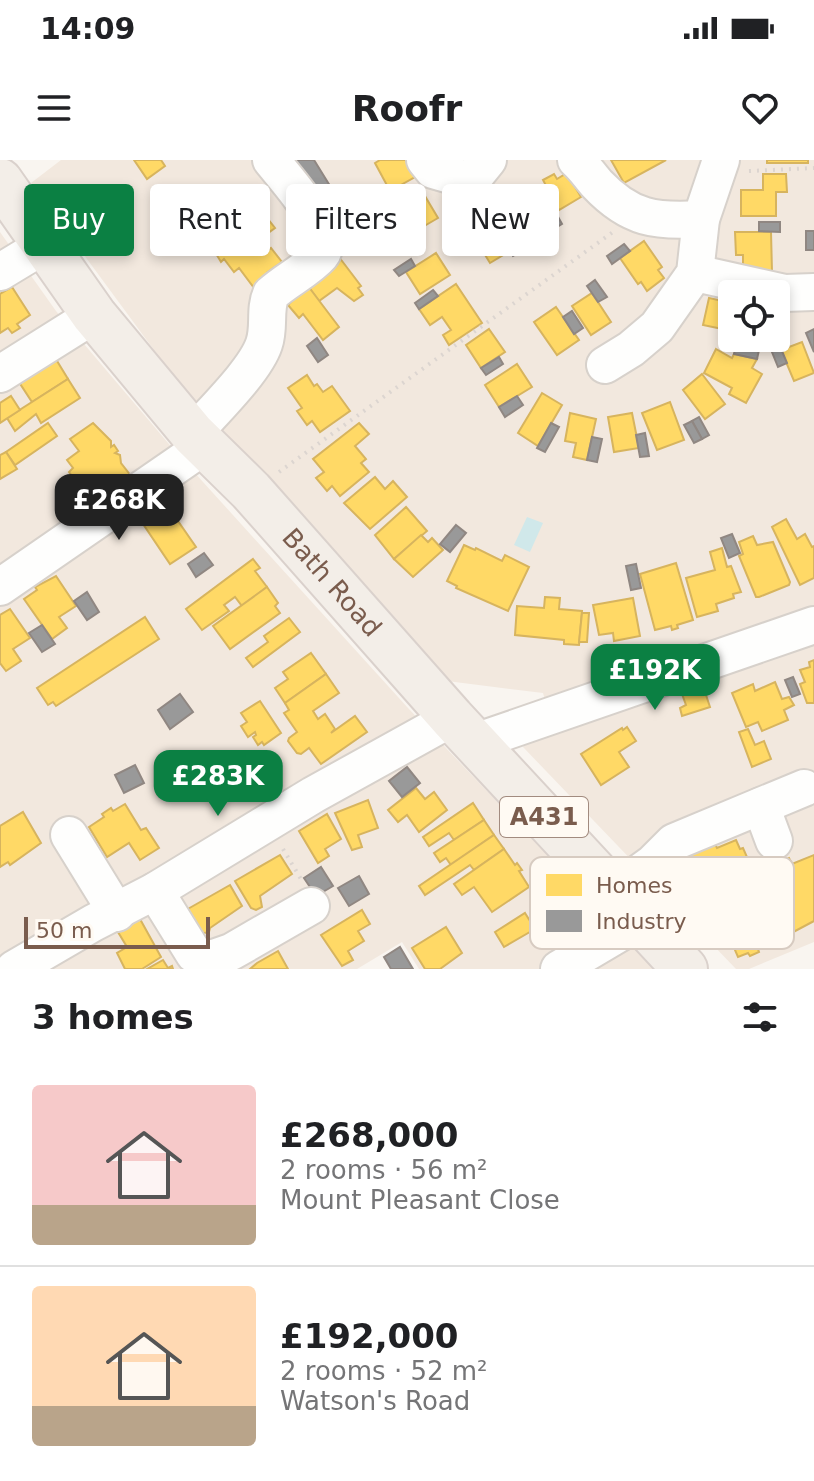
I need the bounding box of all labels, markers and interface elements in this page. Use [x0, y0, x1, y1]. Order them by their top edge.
text: 14:09 [40, 11, 136, 46]
icon: menu [32, 86, 76, 130]
icon: heart [738, 86, 782, 130]
text: Roofr [352, 88, 462, 129]
chip: Buy [24, 184, 134, 256]
chip: Rent [150, 184, 270, 256]
chip: Filters [286, 184, 426, 256]
chip: New [442, 184, 559, 256]
map controls [718, 280, 790, 352]
button: locate [718, 280, 790, 352]
pin: £268K [63, 474, 175, 542]
text: £268K [73, 485, 165, 515]
street label: Bath Road [276, 522, 388, 643]
pin: £192K [599, 644, 711, 712]
text: £192K [609, 655, 701, 685]
pin: £283K [162, 750, 274, 818]
text: £283K [172, 761, 264, 791]
road number: A431 [500, 797, 588, 837]
legend [530, 857, 794, 949]
text: Homes [596, 873, 672, 898]
text: Industry [596, 909, 687, 934]
scale bar [24, 913, 210, 949]
text: 50 m [36, 918, 92, 943]
icon: filters [738, 995, 782, 1039]
text: 3 homes [32, 997, 194, 1037]
text: £268,000 [280, 1115, 459, 1155]
icon: home [96, 1117, 192, 1213]
text: 2 rooms · 56 m² [280, 1155, 488, 1185]
text: Mount Pleasant Close [280, 1185, 560, 1215]
text: £192,000 [280, 1316, 459, 1356]
icon: home [96, 1318, 192, 1414]
text: 2 rooms · 52 m² [280, 1356, 488, 1386]
text: Watson's Road [280, 1386, 470, 1416]

